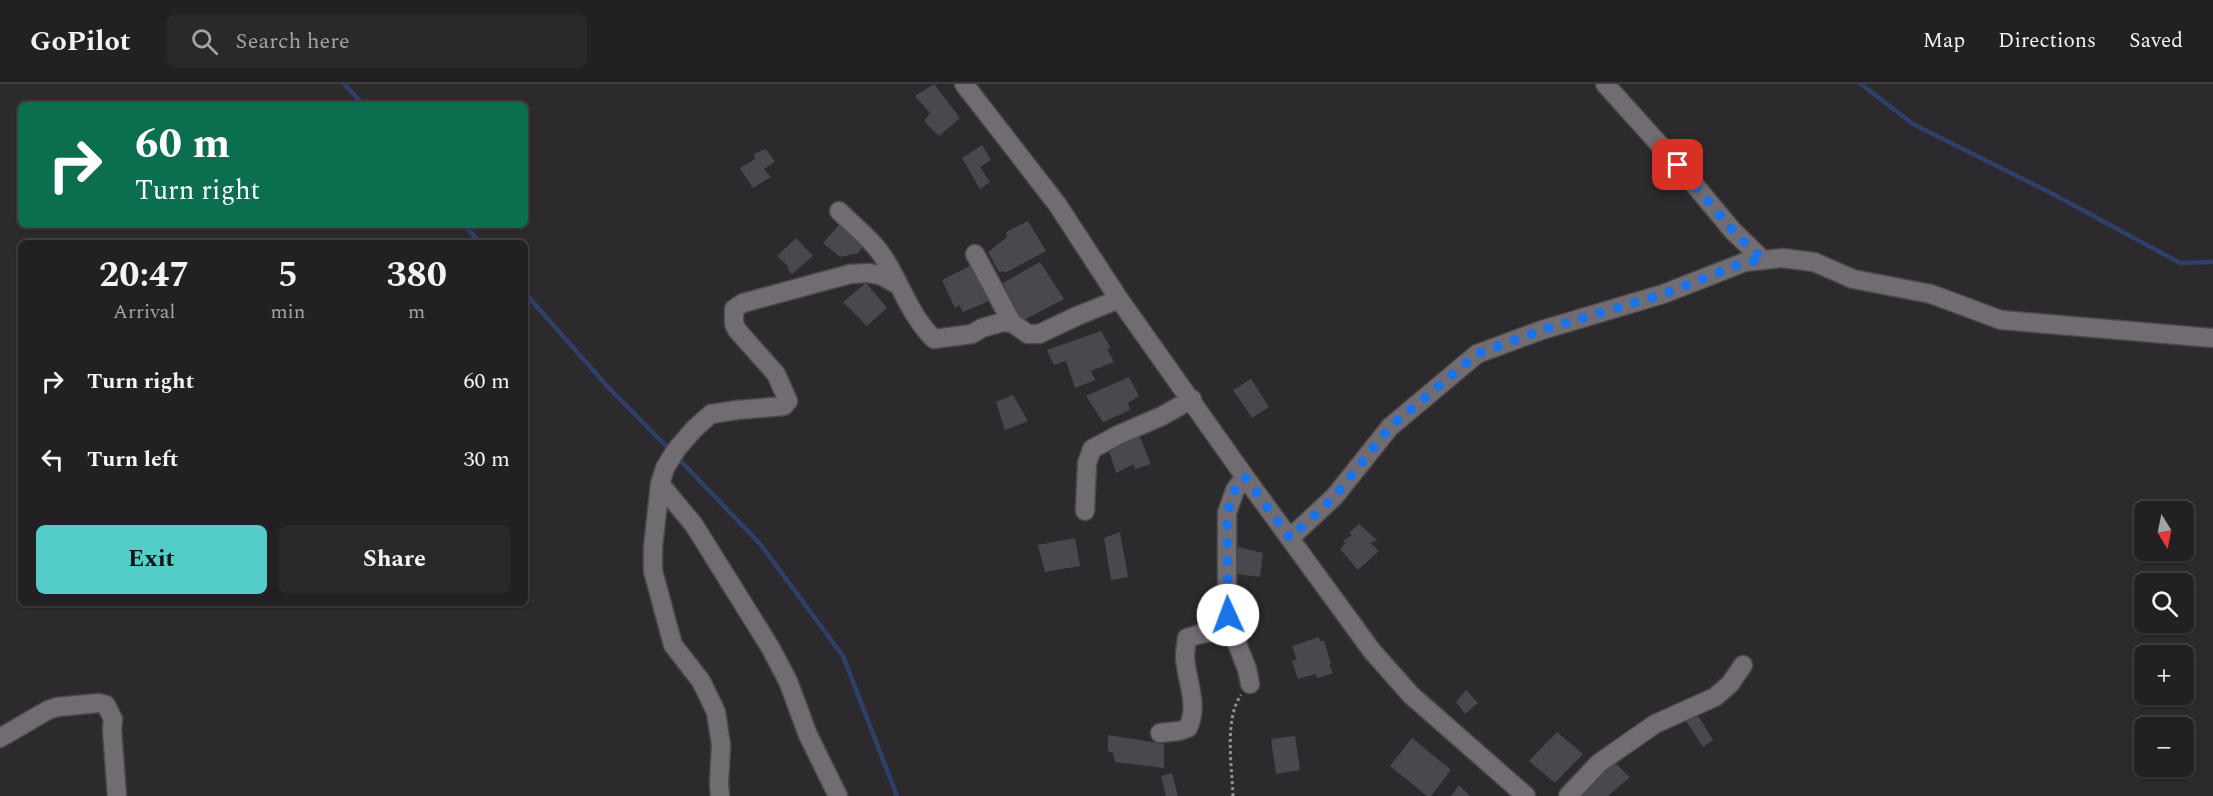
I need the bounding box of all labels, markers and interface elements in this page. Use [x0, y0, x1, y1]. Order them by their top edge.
search box [167, 14, 587, 68]
text: GoPilot [30, 20, 131, 63]
icon: search [188, 25, 221, 58]
text: Search here [236, 25, 350, 58]
text: Map [1923, 25, 1965, 57]
text: Directions [1998, 25, 2096, 57]
text: Saved [2129, 25, 2183, 57]
text: 60 m [135, 113, 230, 176]
icon: right [36, 126, 114, 204]
pin [1652, 139, 1703, 190]
icon: arrive [1661, 148, 1694, 181]
text: Turn right [135, 170, 260, 212]
text: 20:47 [99, 248, 189, 303]
text: 5 [278, 248, 298, 303]
text: 380 [386, 248, 447, 303]
text: Arrival [113, 297, 175, 327]
text: min [270, 297, 305, 327]
text: m [408, 297, 425, 327]
icon: right [36, 365, 69, 398]
text: Turn right [87, 365, 194, 398]
text: 60 m [464, 365, 510, 398]
icon: left [36, 443, 69, 476]
text: Turn left [87, 443, 179, 476]
text: 30 m [464, 443, 510, 476]
north arrow [2134, 501, 2194, 561]
map controls [2134, 501, 2194, 777]
button: Exit [36, 525, 267, 594]
button: Share [279, 525, 510, 594]
button: search [2134, 573, 2194, 633]
position arrow [1196, 583, 1260, 647]
button: + [2134, 645, 2194, 705]
button: − [2134, 717, 2194, 777]

